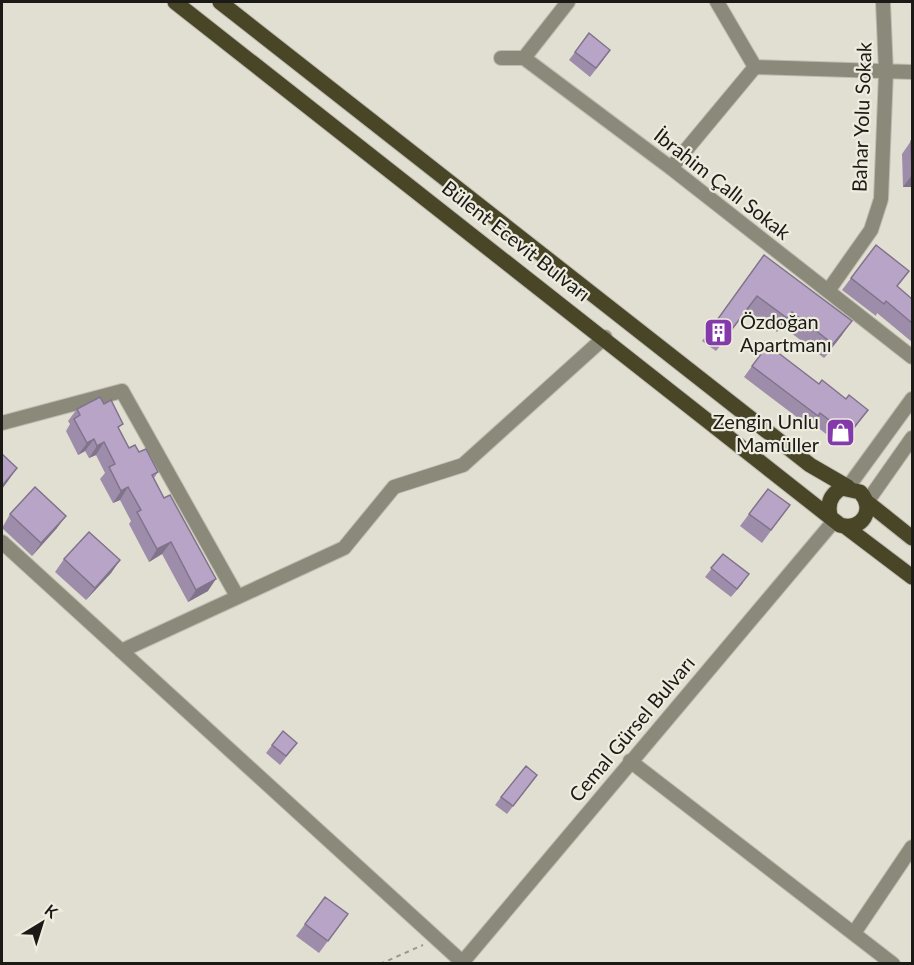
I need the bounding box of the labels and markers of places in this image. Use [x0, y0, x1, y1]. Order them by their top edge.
place label: Özdoğan Apartmanı [740, 309, 831, 356]
building icon: Özdoğan Apartmanı [703, 317, 735, 349]
place label: Zengin Unlu Mamüller [713, 409, 820, 456]
shop icon: Zengin Unlu Mamüller [824, 417, 856, 449]

